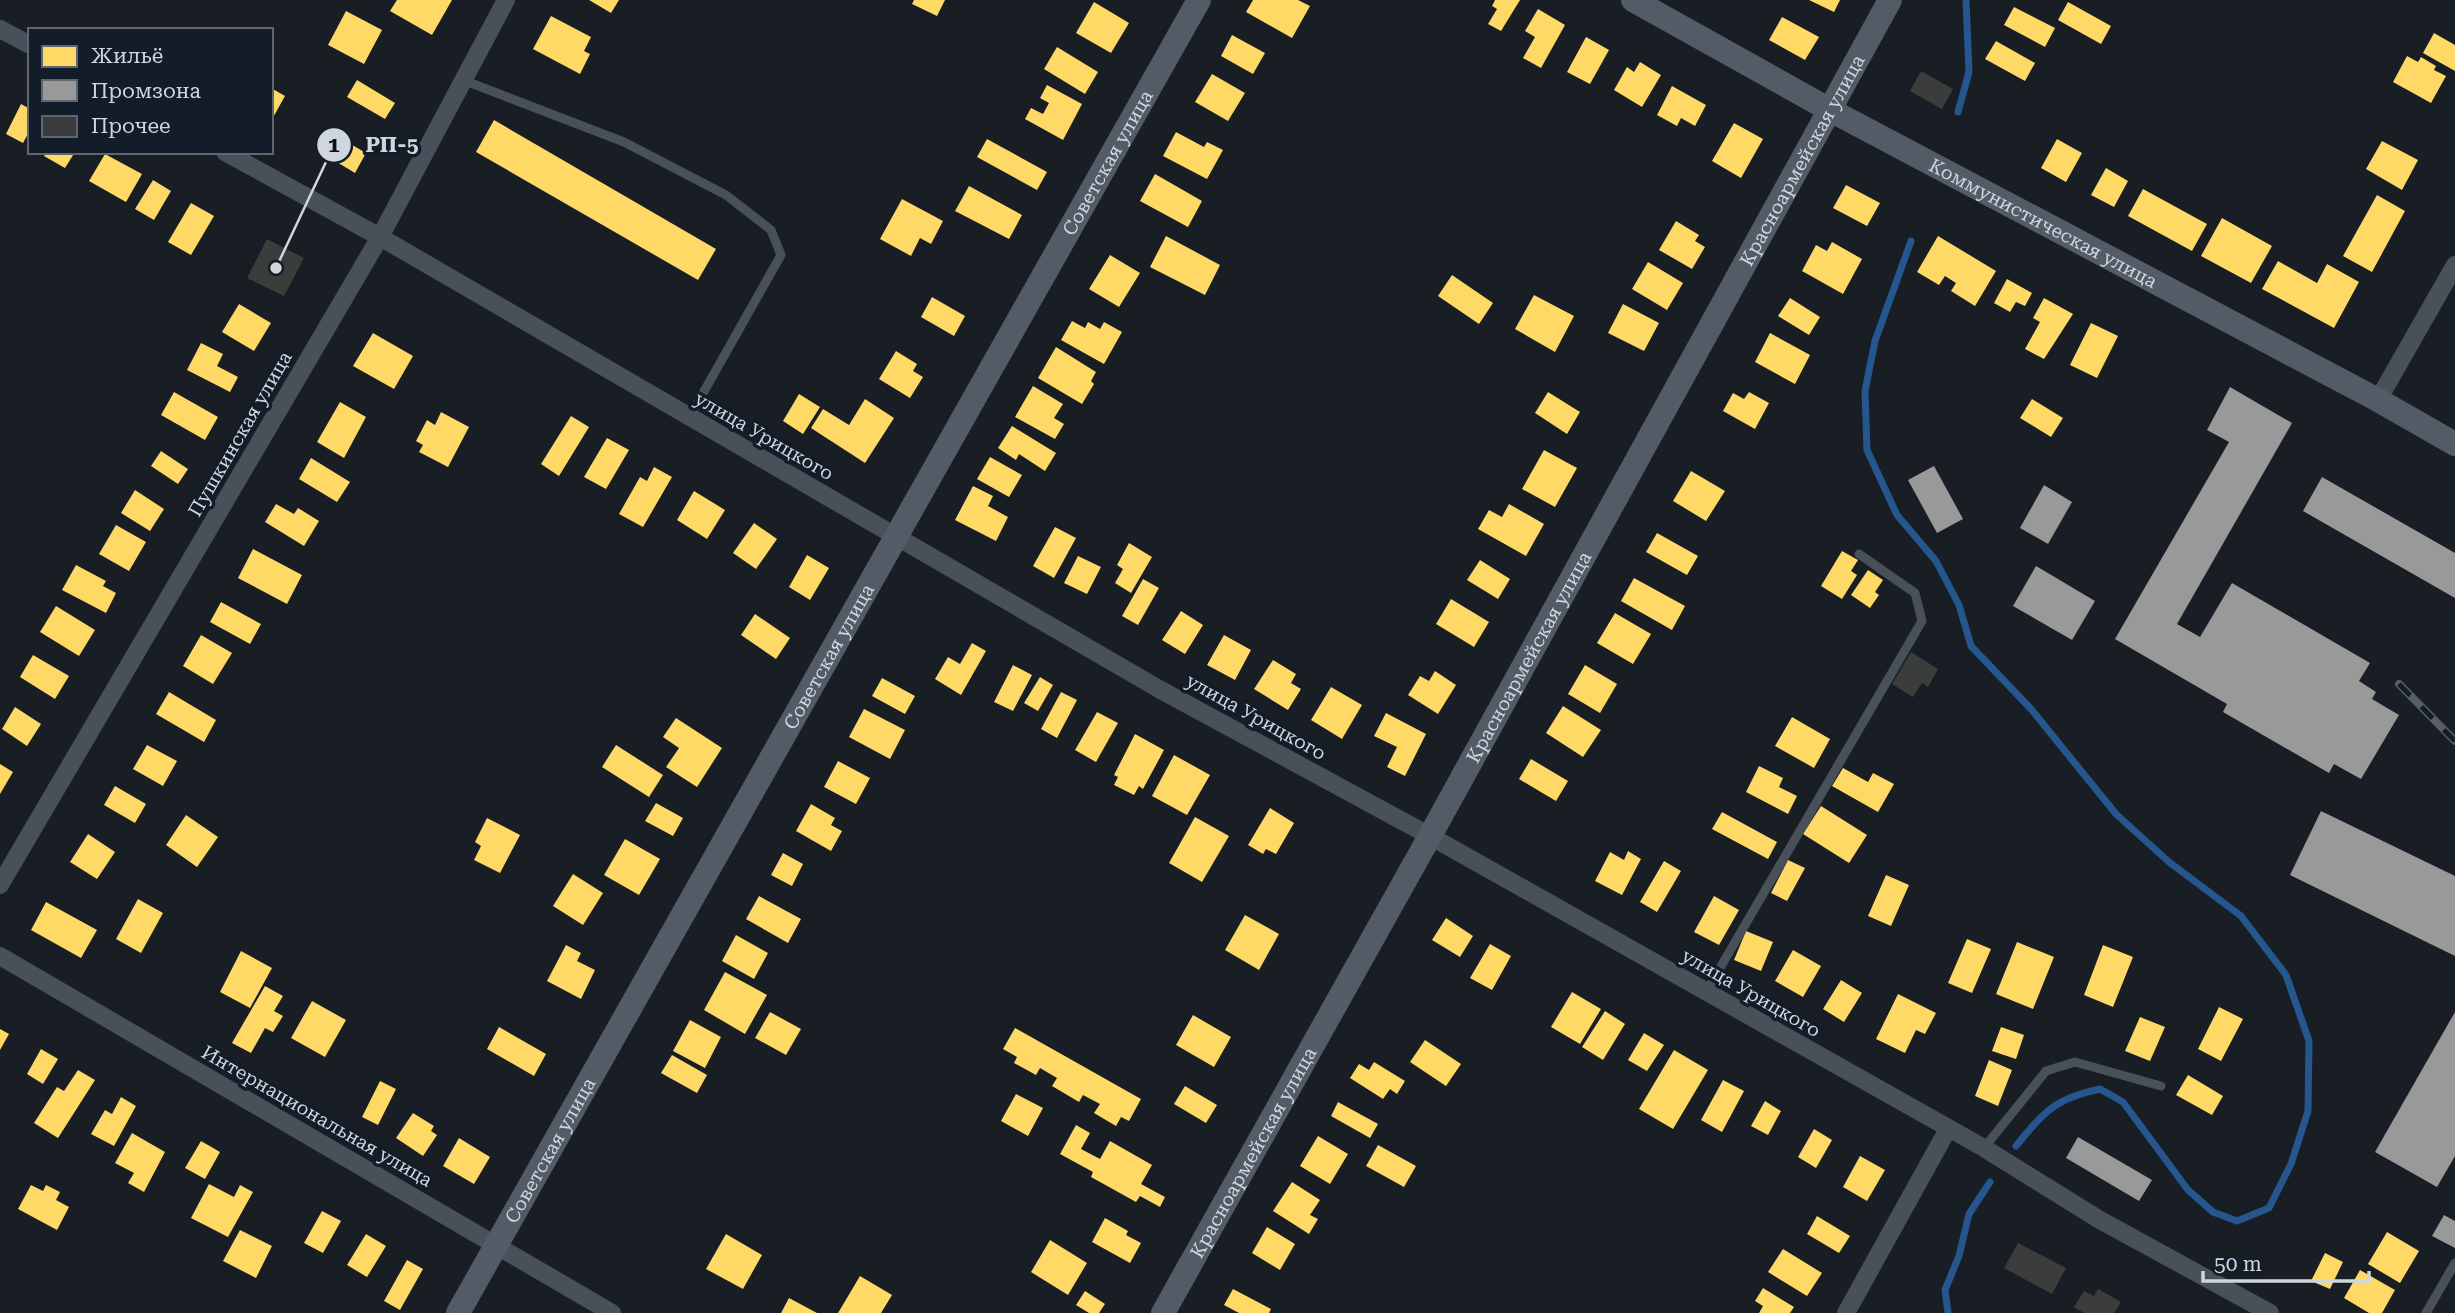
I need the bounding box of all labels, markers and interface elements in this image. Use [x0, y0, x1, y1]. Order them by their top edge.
legend [28, 28, 273, 154]
text: Жильё [91, 44, 163, 68]
street label: Красноармейская улица [1734, 50, 1870, 270]
text: Промзона [91, 79, 201, 103]
street label: Советская улица [1057, 85, 1158, 239]
text: Прочее [91, 114, 171, 138]
callout: РП-5 [317, 124, 433, 166]
text: 1 [328, 133, 340, 157]
text: РП-5 [365, 133, 419, 157]
street label: Коммунистическая улица [1925, 153, 2162, 293]
street label: Пушкинская улица [183, 347, 297, 521]
street label: улица Урицкого [690, 387, 838, 485]
street label: Красноармейская улица [1461, 547, 1596, 767]
street label: Советская улица [778, 579, 879, 733]
street label: улица Урицкого [1182, 669, 1330, 765]
street label: улица Урицкого [1677, 944, 1825, 1042]
street label: Интернациональная улица [198, 1040, 437, 1192]
street label: Красноармейская улица [1185, 1042, 1321, 1262]
street label: Советская улица [500, 1073, 600, 1227]
scale bar [2203, 1240, 2369, 1284]
text: 50 m [2214, 1252, 2262, 1276]

